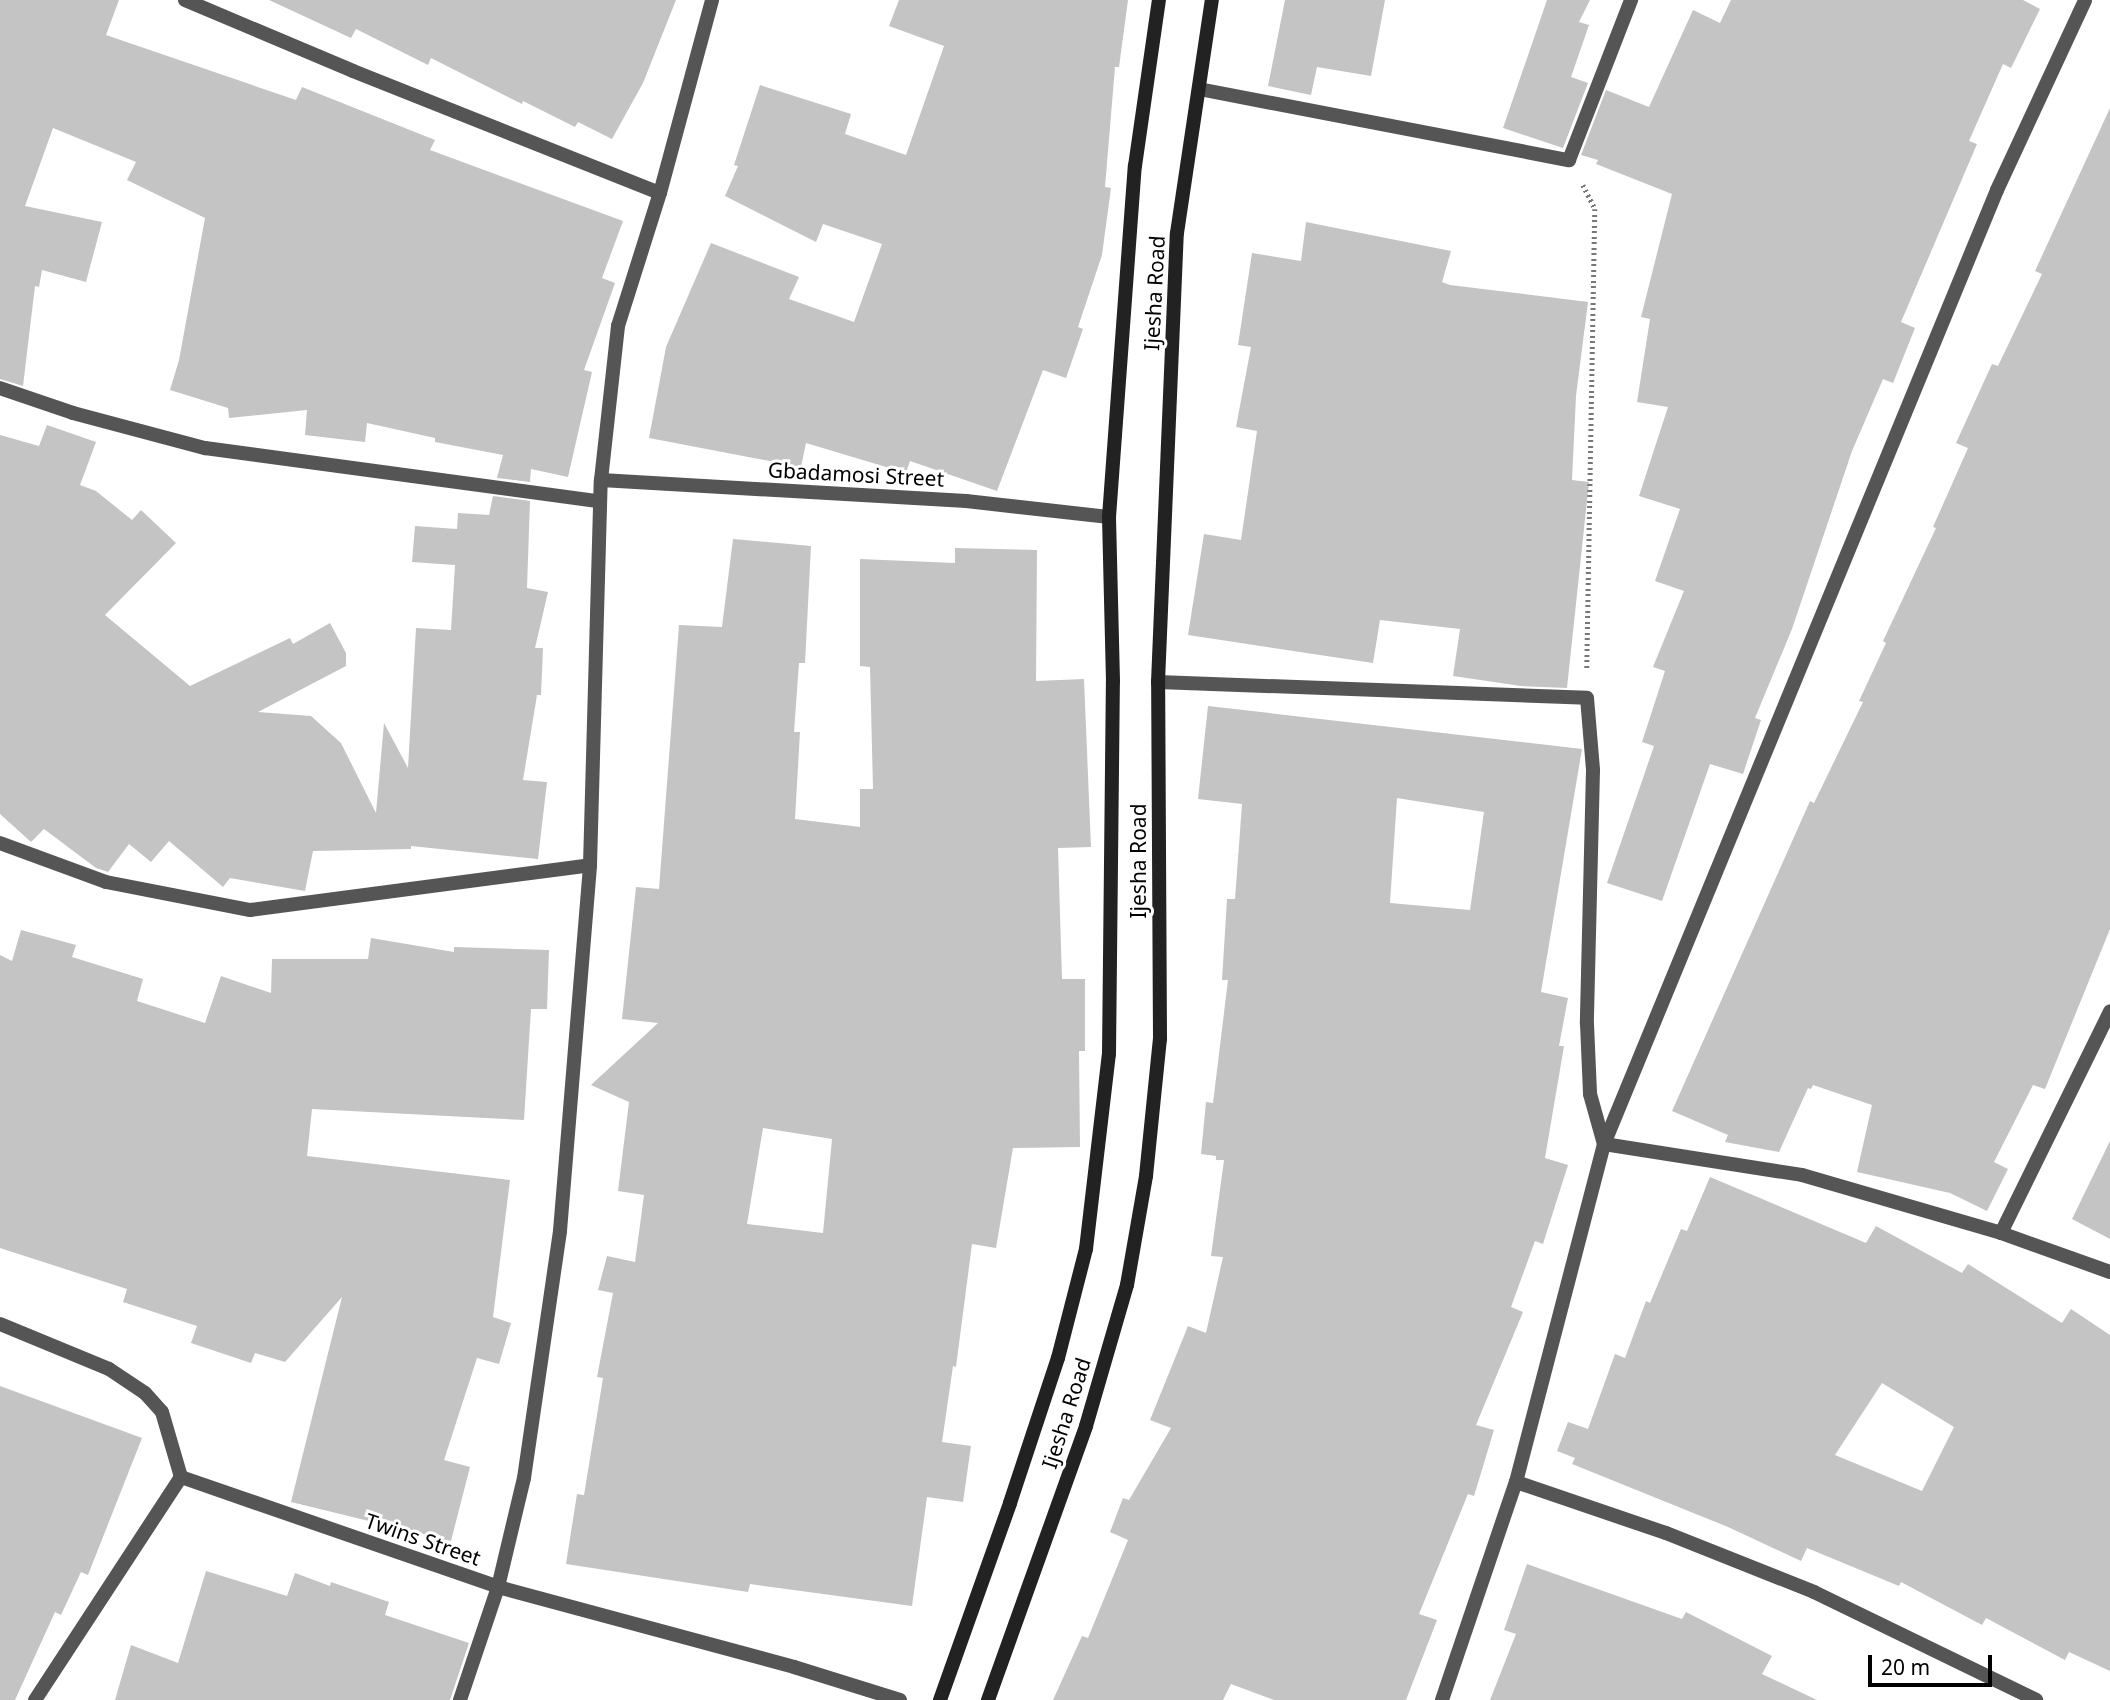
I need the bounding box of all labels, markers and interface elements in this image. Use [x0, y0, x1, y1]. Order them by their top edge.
street label: Ijesha Road [1138, 235, 1170, 351]
street label: Gbadamosi Street [767, 457, 945, 491]
street label: Ijesha Road [1125, 803, 1151, 919]
street label: Ijesha Road [1036, 1354, 1096, 1472]
street label: Twins Street [362, 1508, 484, 1570]
scale bar [1872, 1640, 1996, 1684]
text: 20 m [1881, 1653, 1930, 1681]

